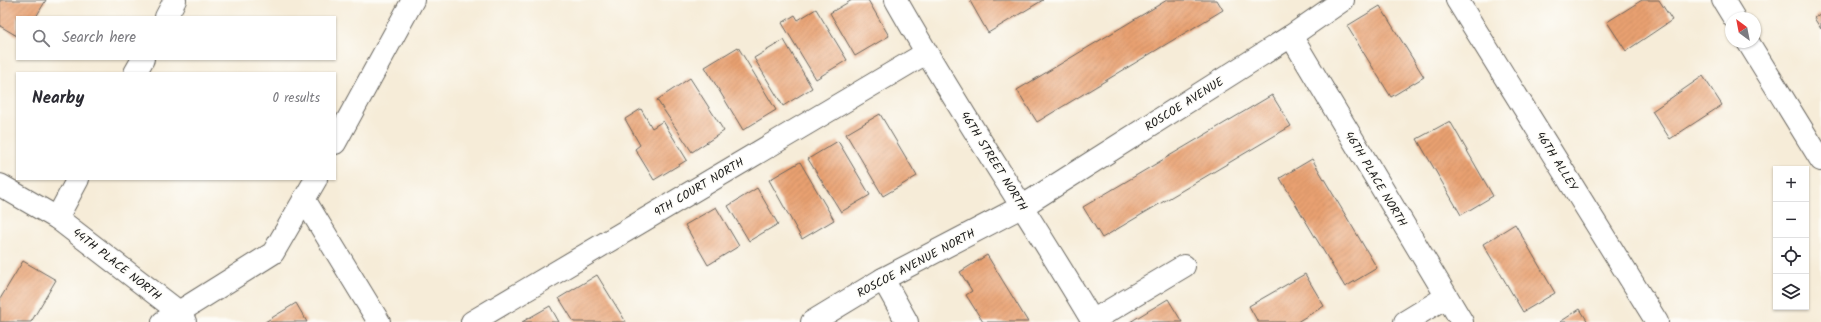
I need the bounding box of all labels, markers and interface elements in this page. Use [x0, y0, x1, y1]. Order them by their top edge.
north arrow [1725, 12, 1761, 48]
search box [16, 16, 336, 60]
text: Search here [62, 26, 136, 50]
icon: search [30, 27, 52, 49]
street label: ROSCOE AVENUE [1141, 72, 1228, 136]
text: Nearby [32, 85, 84, 112]
text: 0 results [273, 88, 320, 109]
street label: 46TH STREET NORTH [955, 108, 1032, 215]
street label: 46TH PLACE NORTH [1339, 128, 1412, 231]
street label: 46TH ALLEY [1531, 128, 1583, 196]
street label: 9TH COURT NORTH [651, 153, 748, 222]
map controls [1773, 166, 1809, 310]
button: + [1773, 166, 1809, 202]
button: − [1773, 202, 1809, 238]
street label: 44TH PLACE NORTH [68, 223, 165, 305]
street label: ROSCOE AVENUE NORTH [854, 224, 979, 303]
button: locate [1773, 238, 1809, 274]
button: layers [1773, 274, 1809, 310]

